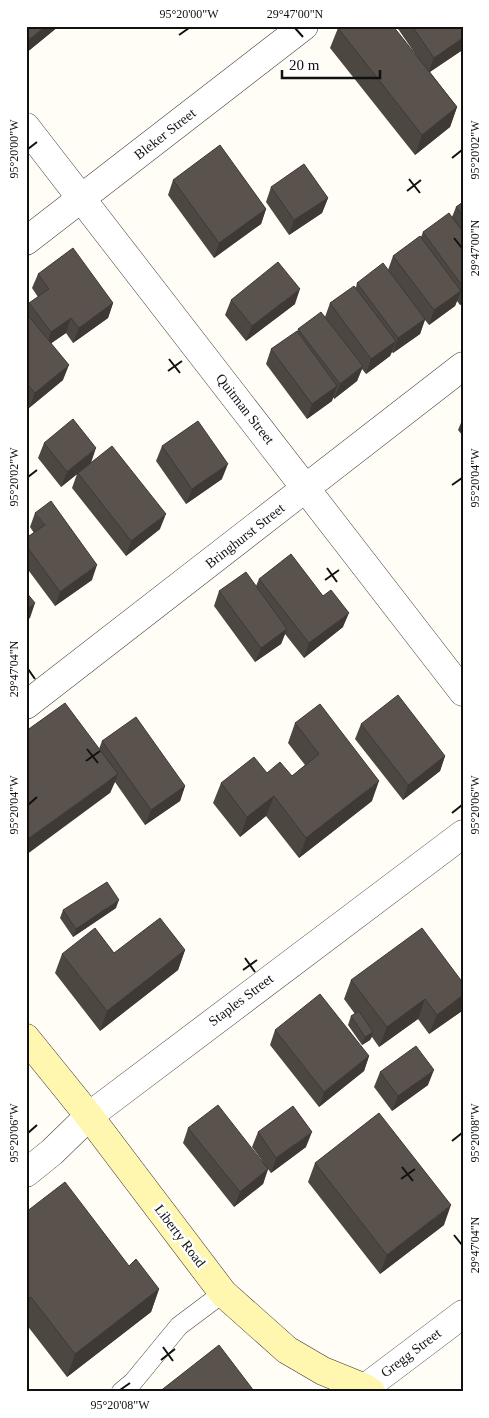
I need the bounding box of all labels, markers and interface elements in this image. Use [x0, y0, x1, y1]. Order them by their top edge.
text: 95°20'00"W [159, 7, 219, 21]
text: 29°47'00"N [267, 7, 324, 21]
scale bar [282, 48, 379, 80]
text: 20 m [289, 57, 320, 73]
street label: Bleker Street [131, 105, 199, 163]
text: 95°20'00"W [7, 119, 21, 179]
text: 95°20'02"W [468, 120, 482, 180]
text: 29°47'00"N [468, 219, 482, 276]
street label: Quitman Street [213, 371, 277, 447]
text: 95°20'02"W [7, 447, 21, 507]
text: 95°20'04"W [468, 448, 482, 508]
street label: Bringhurst Street [203, 500, 288, 571]
text: 29°47'04"N [7, 640, 21, 697]
text: 95°20'04"W [7, 775, 21, 835]
text: 95°20'06"W [468, 775, 482, 835]
street label: Staples Street [206, 971, 276, 1029]
text: 95°20'06"W [7, 1103, 21, 1163]
text: 95°20'08"W [468, 1103, 482, 1163]
street label: Liberty Road [152, 1202, 208, 1270]
text: 29°47'04"N [468, 1216, 482, 1273]
street label: Gregg Street [378, 1326, 444, 1380]
text: 95°20'08"W [90, 1398, 150, 1412]

